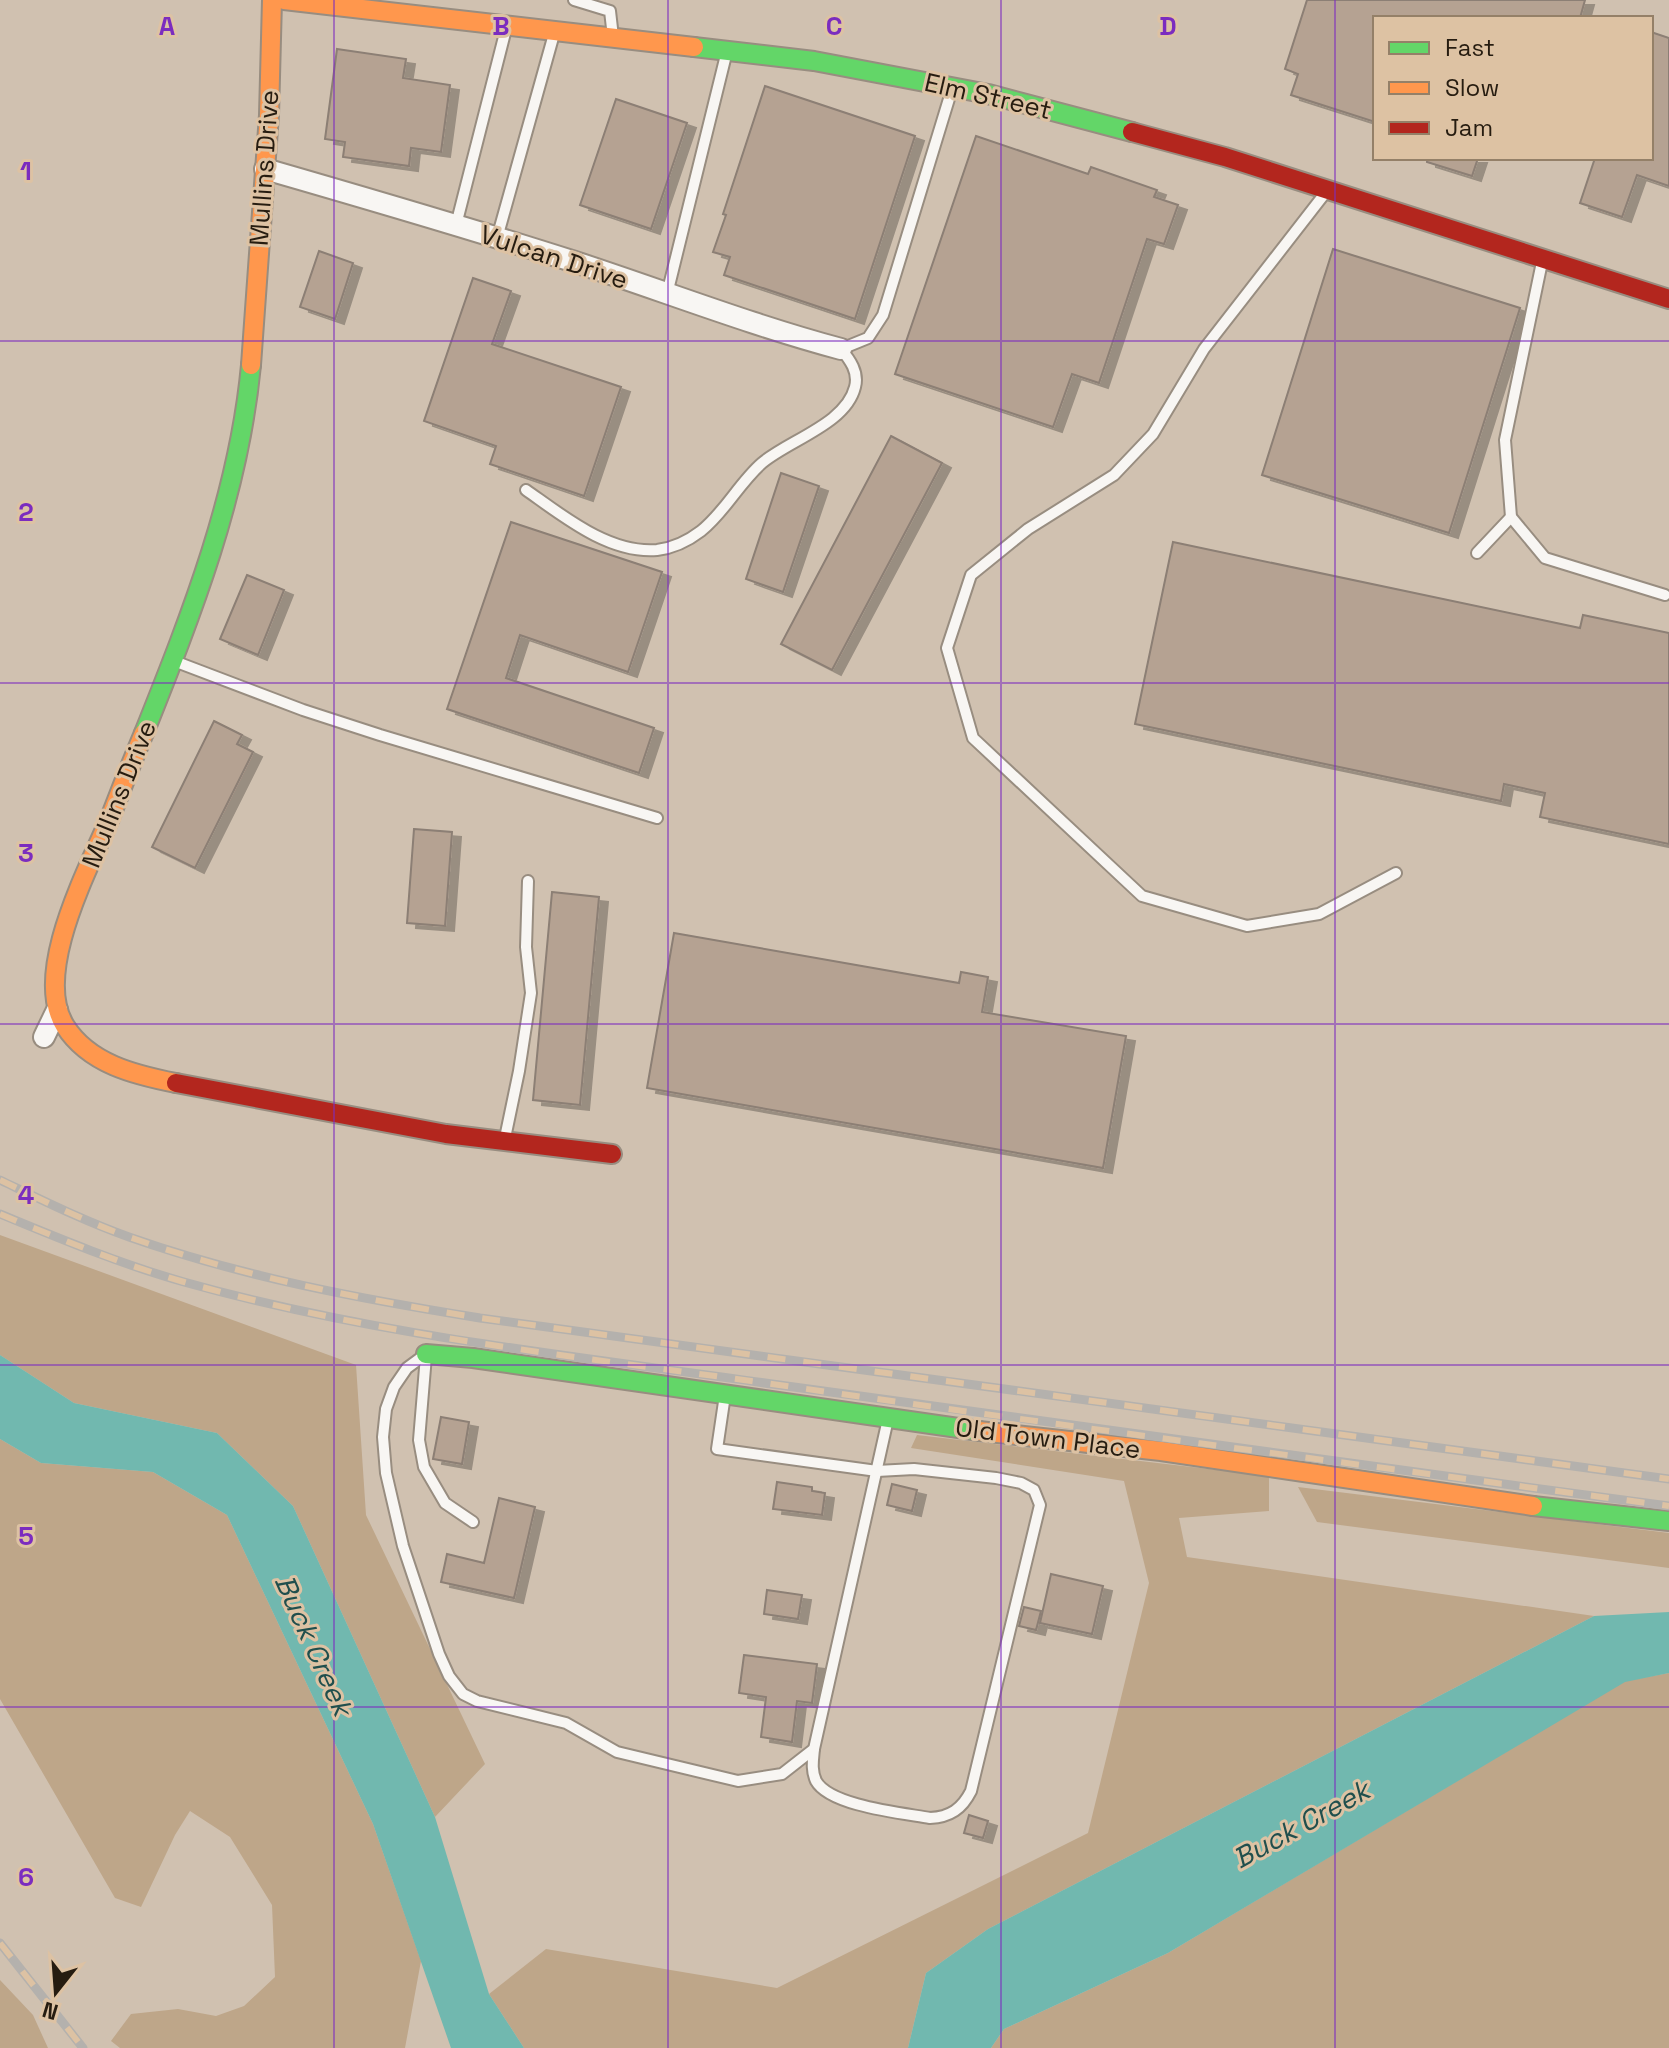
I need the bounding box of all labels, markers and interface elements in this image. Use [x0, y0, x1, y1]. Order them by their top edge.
text: A [159, 9, 176, 43]
text: B [492, 9, 510, 43]
text: C [826, 9, 842, 43]
text: D [1159, 9, 1177, 43]
legend [1373, 16, 1653, 160]
text: Fast [1445, 32, 1495, 63]
street label: Elm Street [921, 65, 1055, 127]
text: Slow [1445, 72, 1499, 103]
street label: Mullins Drive [242, 89, 286, 247]
text: Jam [1445, 112, 1493, 143]
text: 1 [20, 154, 32, 188]
street label: Vulcan Drive [476, 217, 632, 297]
text: 2 [18, 495, 34, 529]
street label: Mullins Drive [74, 715, 164, 873]
text: 3 [18, 836, 34, 870]
text: 4 [18, 1178, 34, 1212]
street label: Old Town Place [954, 1410, 1142, 1466]
text: 5 [18, 1519, 34, 1553]
water label: Buck Creek [267, 1569, 362, 1724]
water label: Buck Creek [1226, 1770, 1378, 1876]
text: 6 [18, 1860, 34, 1894]
north arrow [16, 1952, 96, 2032]
text: N [39, 1996, 61, 2027]

